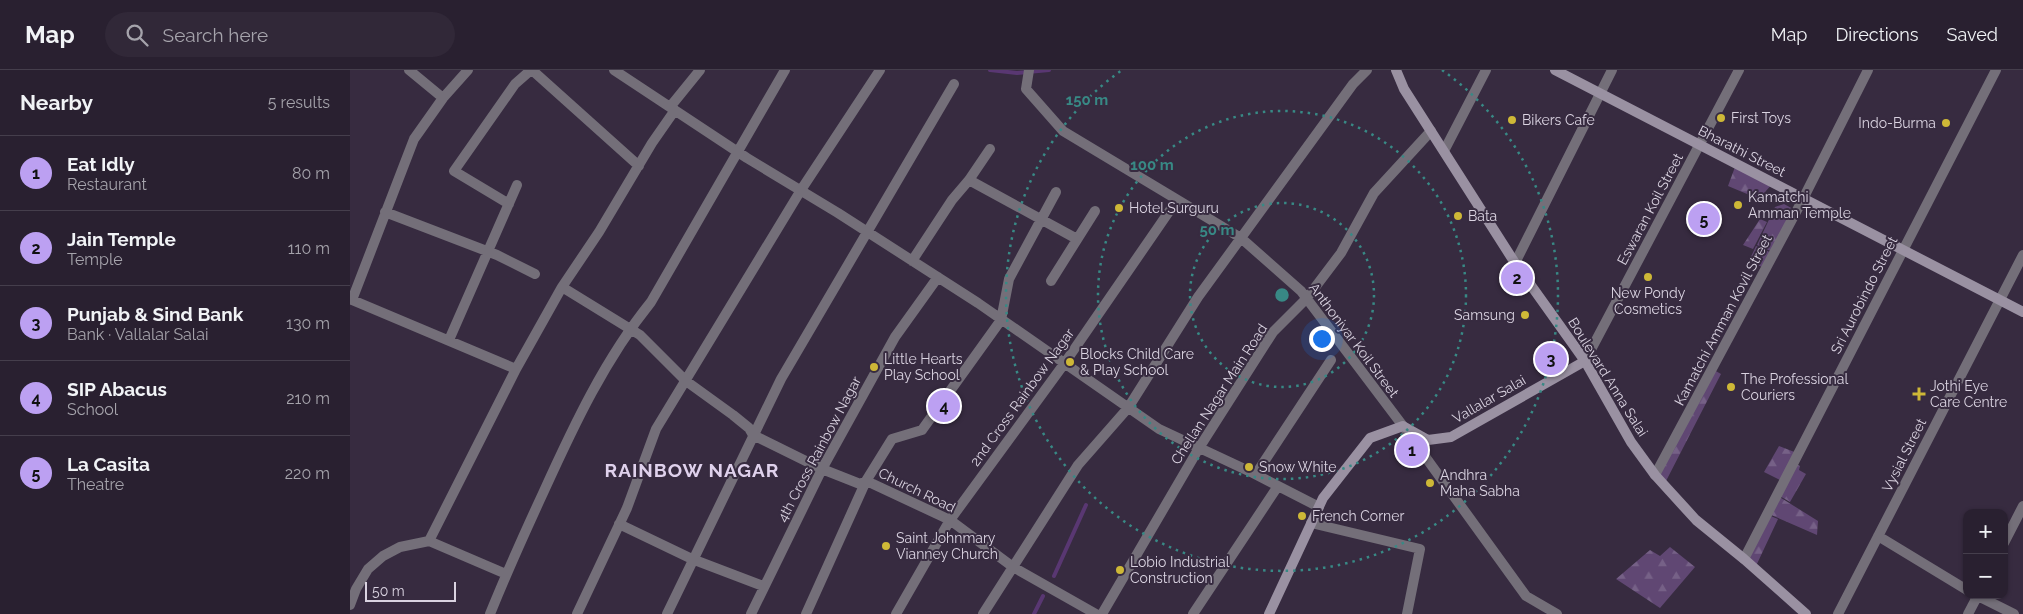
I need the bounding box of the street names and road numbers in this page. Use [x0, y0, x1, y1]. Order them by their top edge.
street label: Bharathi Street [1696, 122, 1789, 180]
street label: Eswaran Koil Street [1614, 150, 1686, 267]
street label: Kamatchi Amman Kovil Street [1671, 232, 1775, 408]
street label: Sri Aurobindo Street [1827, 233, 1901, 356]
street label: Anthoniyar Koil Street [1306, 280, 1402, 401]
street label: Boulevard Anna Salai [1565, 315, 1651, 439]
street label: Chellan Nagar Main Road [1168, 321, 1270, 467]
street label: 2nd Cross Rainbow Nagar [967, 325, 1077, 469]
street label: Vallalar Salai [1450, 372, 1528, 426]
street label: 4th Cross Rainbow Nagar [774, 373, 864, 524]
street label: Vysial Street [1879, 415, 1929, 494]
street label: Church Road [876, 464, 958, 516]

